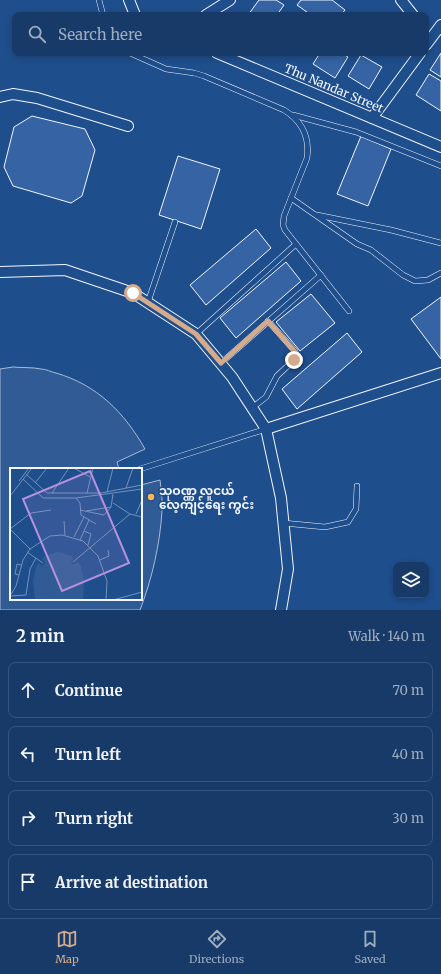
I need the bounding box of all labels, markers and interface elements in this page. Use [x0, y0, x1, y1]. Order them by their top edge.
search box [12, 12, 429, 56]
icon: search [26, 23, 48, 45]
text: Search here [58, 25, 142, 44]
street label: Thu Nandar Street [282, 60, 386, 116]
route start [124, 284, 142, 302]
route end [285, 351, 303, 369]
inset map [10, 468, 142, 600]
place label: သုဝဏ္ဏ လူငယ် လေ့ကျင့်ရေး ကွင်း [159, 481, 254, 516]
marker: သုဝဏ္ဏ လူငယ် လေ့ကျင့်ရေး ကွင်း [146, 492, 156, 502]
map controls [393, 562, 429, 598]
button: layers [393, 562, 429, 598]
text: 2 min [16, 625, 64, 647]
text: Walk · 140 m [348, 628, 425, 645]
icon: ahead [17, 679, 39, 701]
text: Continue [55, 681, 123, 700]
text: 70 m [393, 682, 424, 699]
icon: left [17, 743, 39, 765]
text: Turn left [55, 745, 121, 764]
text: 40 m [392, 746, 424, 763]
icon: right [17, 807, 39, 829]
text: Turn right [55, 809, 133, 828]
text: 30 m [392, 810, 424, 827]
icon: arrive [17, 871, 39, 893]
text: Arrive at destination [55, 873, 208, 892]
tab: Map [55, 928, 79, 966]
tab: Directions [189, 928, 244, 966]
tab: Saved [355, 928, 386, 966]

